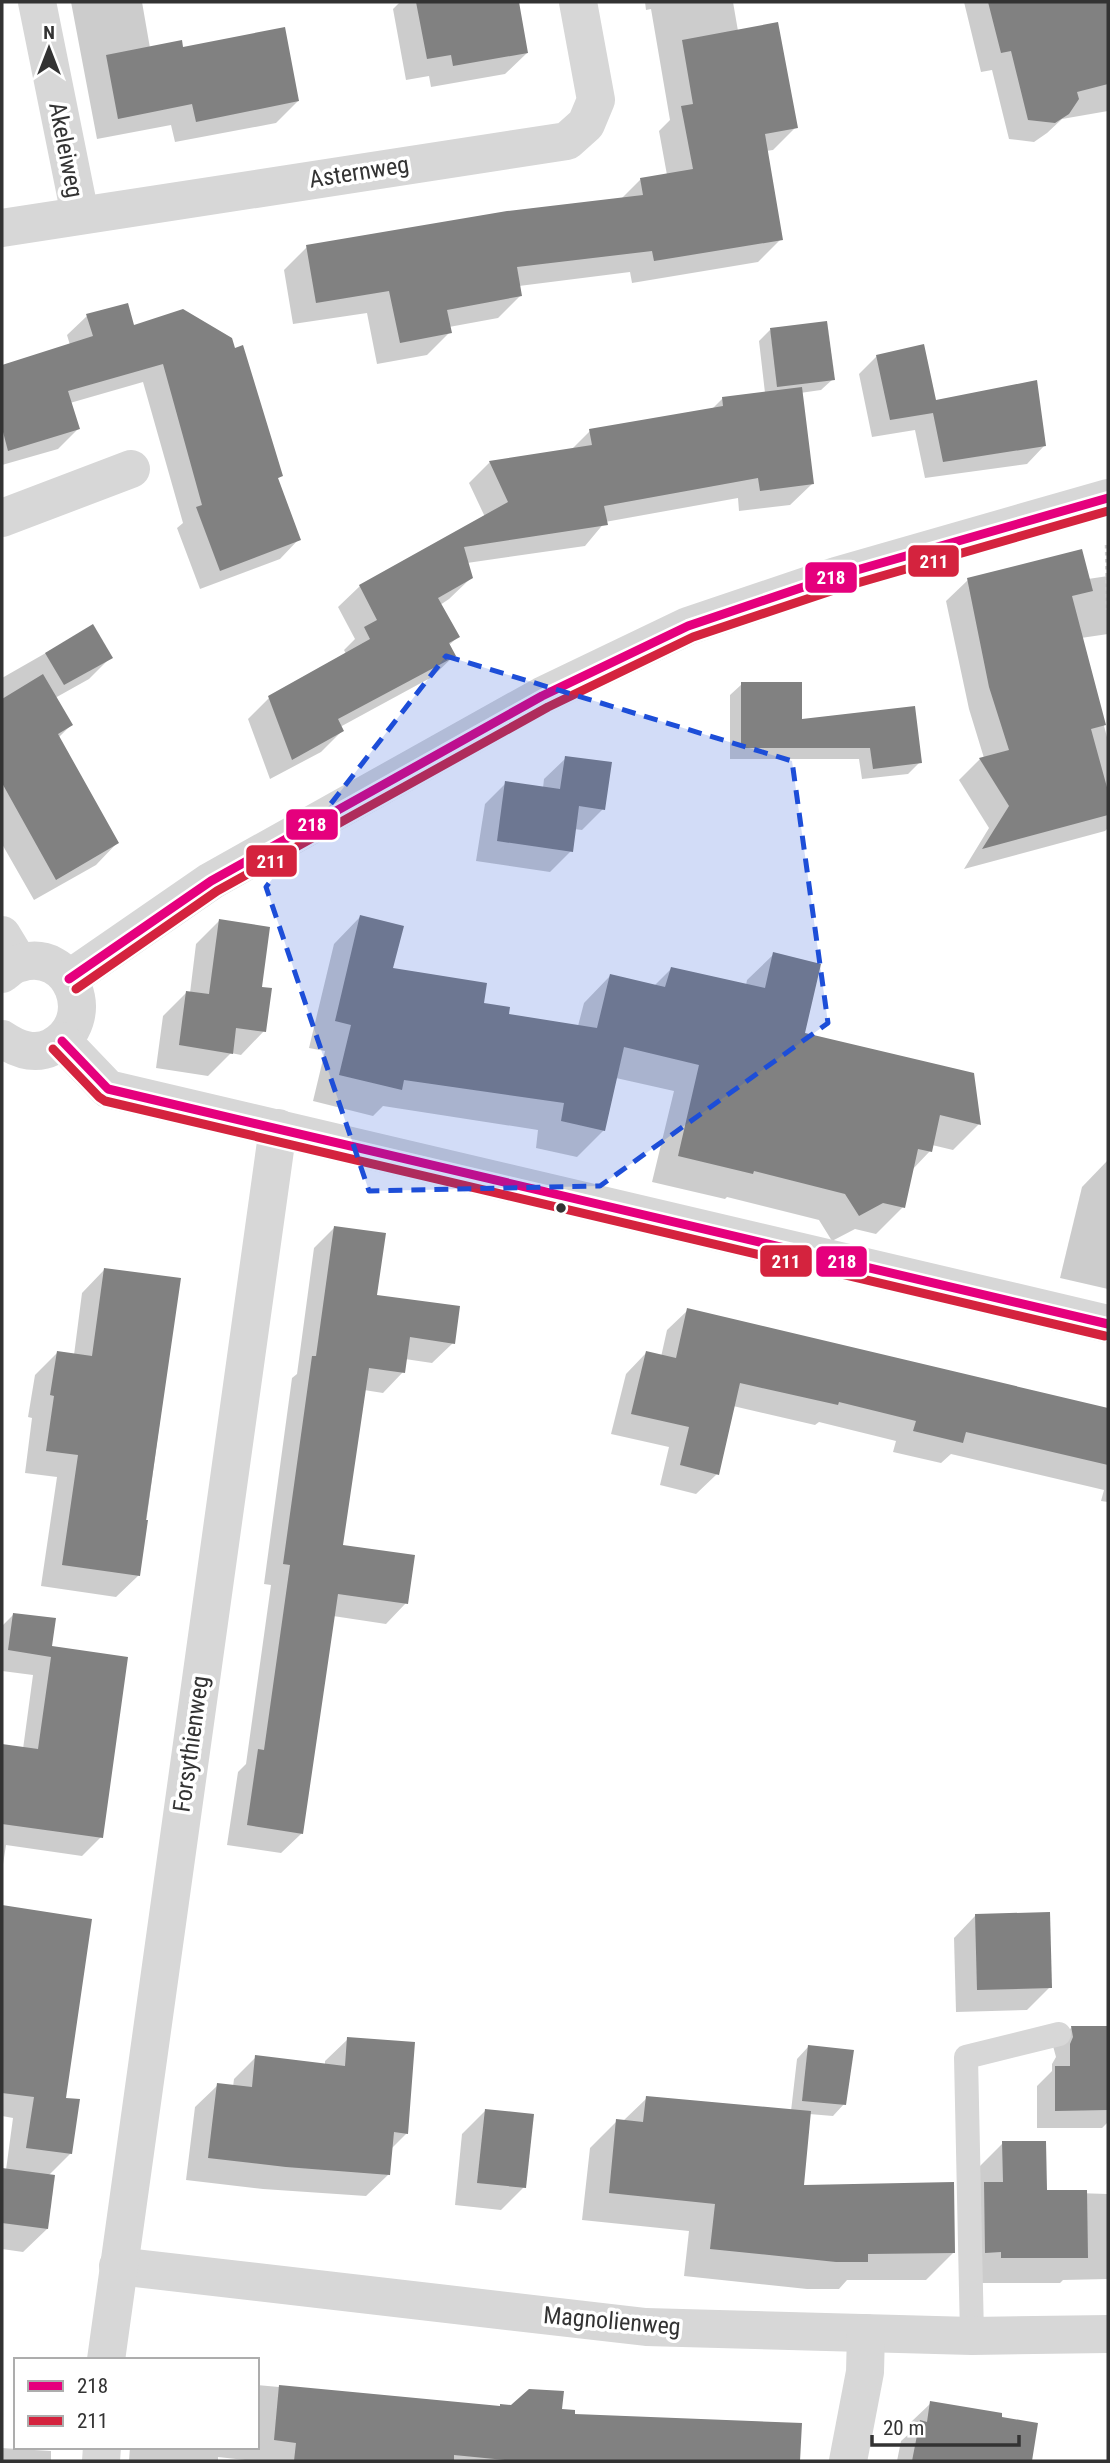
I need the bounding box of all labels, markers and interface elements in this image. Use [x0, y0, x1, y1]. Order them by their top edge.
north arrow [14, 14, 84, 84]
text: N [43, 21, 55, 44]
street label: Akeleiweg [43, 100, 89, 200]
street label: Asternweg [307, 150, 411, 194]
line badge: 211 [907, 544, 960, 578]
text: 211 [920, 550, 948, 573]
line badge: 218 [804, 561, 858, 594]
text: 218 [817, 566, 845, 589]
line badge: 218 [285, 808, 339, 841]
text: 218 [298, 813, 326, 836]
line badge: 211 [245, 844, 298, 878]
text: 211 [257, 850, 285, 873]
unlabelled marker [554, 1201, 568, 1215]
line badge: 211 [759, 1244, 813, 1278]
line badge: 218 [815, 1245, 868, 1278]
text: 211 [772, 1250, 800, 1273]
text: 218 [828, 1250, 856, 1273]
street label: Forsythienweg [168, 1674, 214, 1814]
street label: Magnolienweg [542, 2301, 682, 2341]
legend [14, 2358, 259, 2449]
text: 218 [77, 2374, 108, 2398]
scale bar [872, 2404, 1019, 2448]
text: 211 [77, 2409, 108, 2433]
text: 20 m [883, 2416, 924, 2440]

